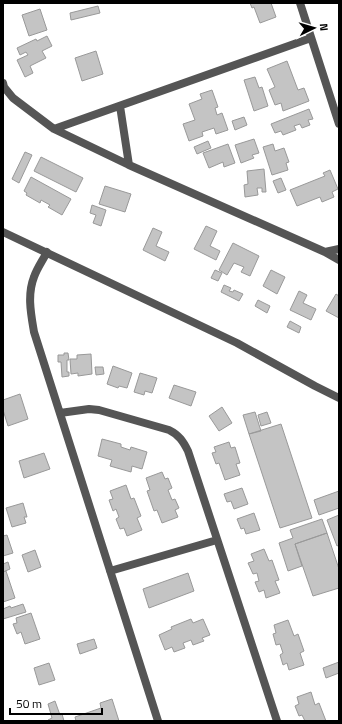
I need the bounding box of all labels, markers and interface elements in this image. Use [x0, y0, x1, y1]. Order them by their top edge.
north arrow [294, 8, 334, 48]
text: N [316, 23, 332, 32]
scale bar [10, 690, 102, 716]
text: 50 m [16, 694, 42, 713]

